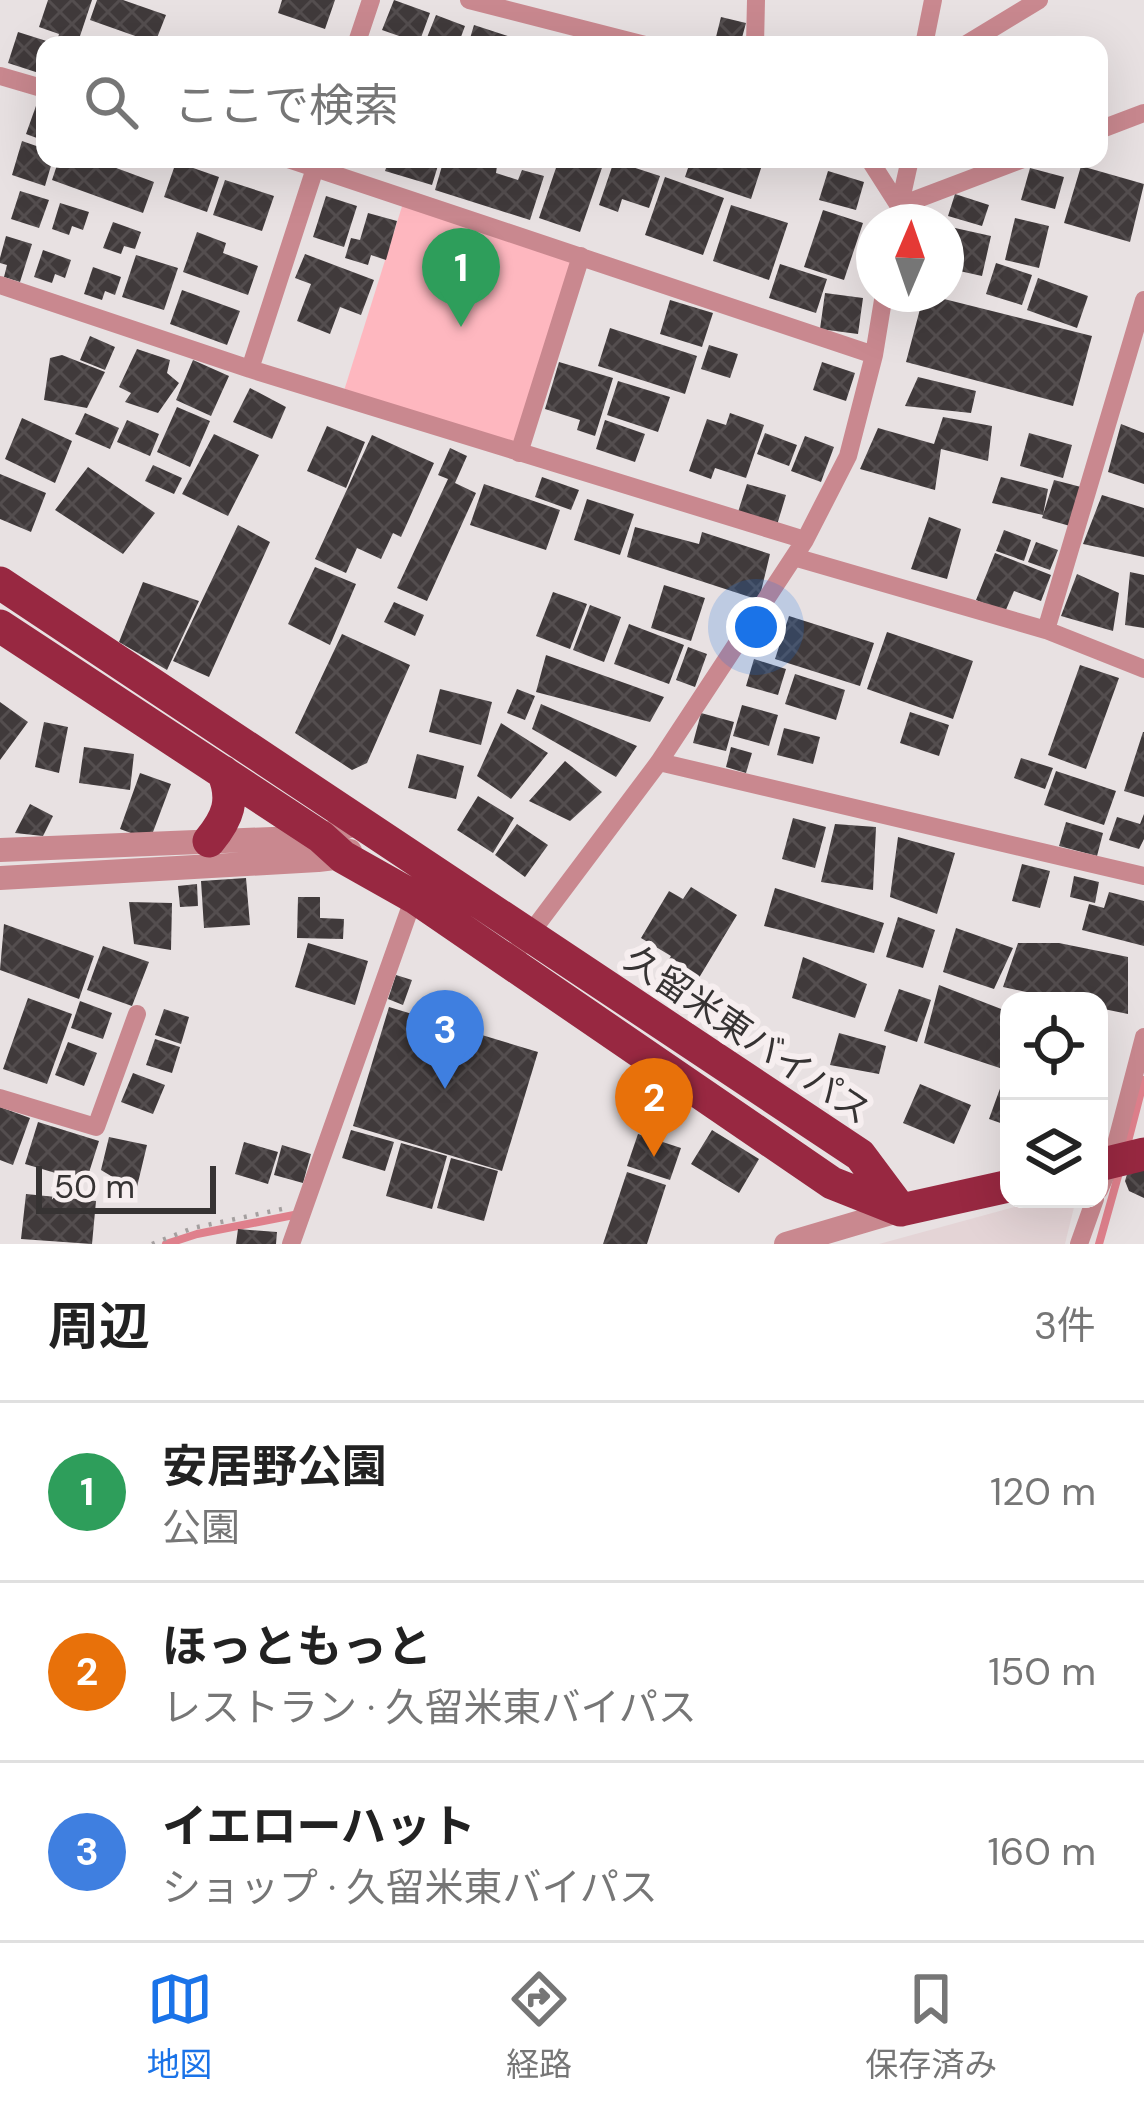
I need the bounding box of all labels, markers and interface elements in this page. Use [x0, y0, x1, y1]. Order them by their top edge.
search box [36, 36, 1108, 168]
icon: search [78, 69, 144, 135]
text: ここで検索 [174, 76, 399, 135]
north arrow [856, 204, 964, 312]
pin: 1 [422, 228, 500, 327]
your location [726, 597, 786, 657]
street label: 久留米東バイパス [616, 935, 880, 1135]
pin: 3 [406, 990, 484, 1089]
map controls [1000, 992, 1108, 1208]
button: locate [1000, 992, 1108, 1100]
pin: 2 [615, 1058, 693, 1157]
button: layers [1000, 1100, 1108, 1208]
scale bar [36, 1160, 216, 1213]
text: 50 m [54, 1165, 135, 1208]
text: 周辺 [48, 1293, 150, 1360]
text: 3件 [1034, 1300, 1096, 1351]
text: 安居野公園 [162, 1437, 387, 1496]
text: 1 [80, 1466, 94, 1517]
text: 120 m [990, 1466, 1096, 1517]
text: 公園 [162, 1502, 240, 1553]
text: ほっともっと [162, 1617, 432, 1676]
text: 2 [76, 1646, 98, 1697]
text: 150 m [988, 1646, 1096, 1697]
text: レストラン · 久留米東バイパス [162, 1682, 697, 1733]
text: イエローハット [162, 1797, 476, 1856]
text: 3 [75, 1826, 99, 1877]
text: 160 m [988, 1826, 1096, 1877]
text: ショップ · 久留米東バイパス [162, 1862, 658, 1913]
tab: 地図 [147, 1966, 213, 2086]
tab: 経路 [506, 1966, 572, 2086]
tab: 保存済み [865, 1966, 997, 2086]

